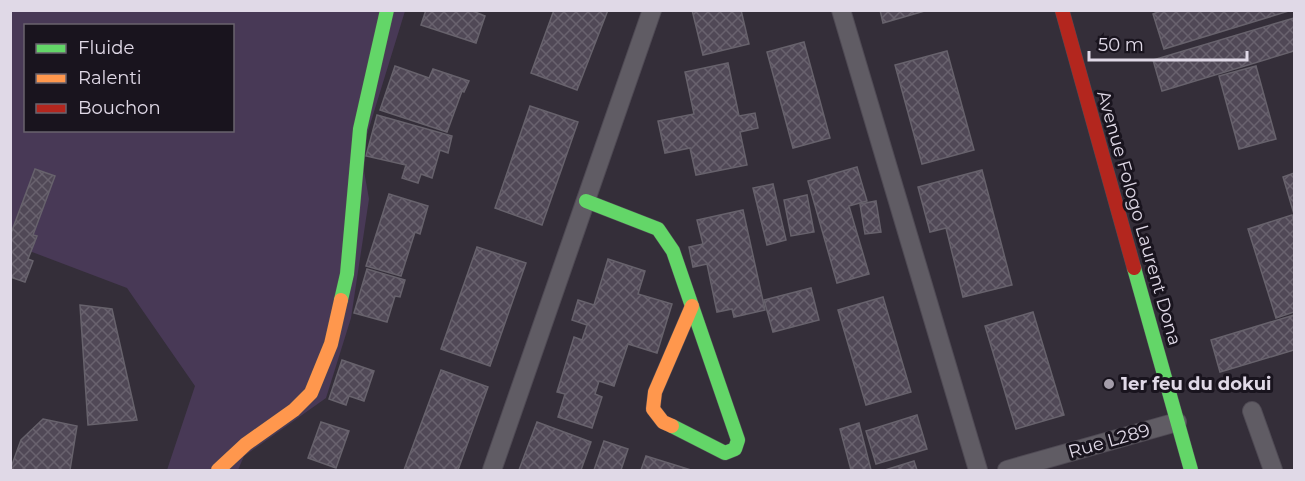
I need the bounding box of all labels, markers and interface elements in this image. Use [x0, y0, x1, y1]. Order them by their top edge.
legend [24, 24, 234, 132]
scale bar [1089, 24, 1246, 62]
text: 50 m [1098, 34, 1144, 56]
text: Fluide [78, 37, 134, 59]
text: Ralenti [78, 67, 142, 89]
street label: Avenue Fologo Laurent Dona [1092, 88, 1186, 348]
text: Bouchon [78, 97, 161, 119]
place label: 1er feu du dokui [1121, 373, 1271, 395]
marker: 1er feu du dokui [1102, 377, 1116, 391]
street label: Rue L289 [1066, 419, 1152, 463]

